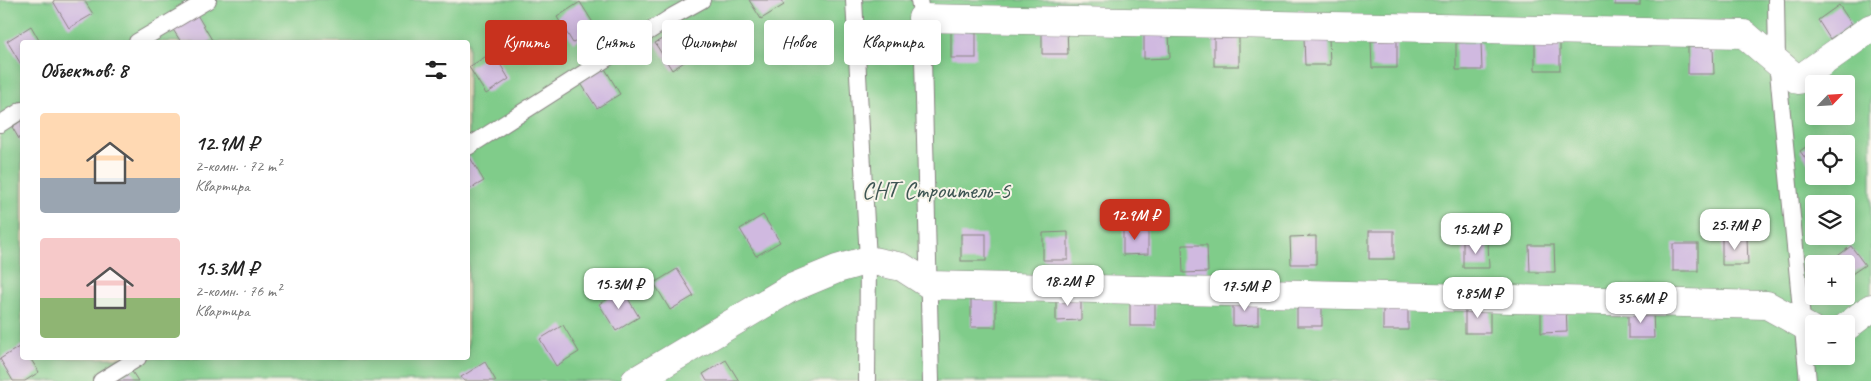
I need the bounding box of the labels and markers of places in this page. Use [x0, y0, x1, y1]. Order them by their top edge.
pin: 12.9M ₽ [1089, 198, 1181, 241]
pin: 25.7M ₽ [1689, 208, 1781, 251]
pin: 15.2M ₽ [1430, 212, 1522, 255]
pin: 18.2M ₽ [1022, 264, 1114, 307]
pin: 15.3M ₽ [573, 268, 665, 310]
pin: 17.5M ₽ [1199, 270, 1291, 312]
pin: 9.85M ₽ [1432, 276, 1524, 319]
pin: 35.6M ₽ [1595, 282, 1687, 324]

